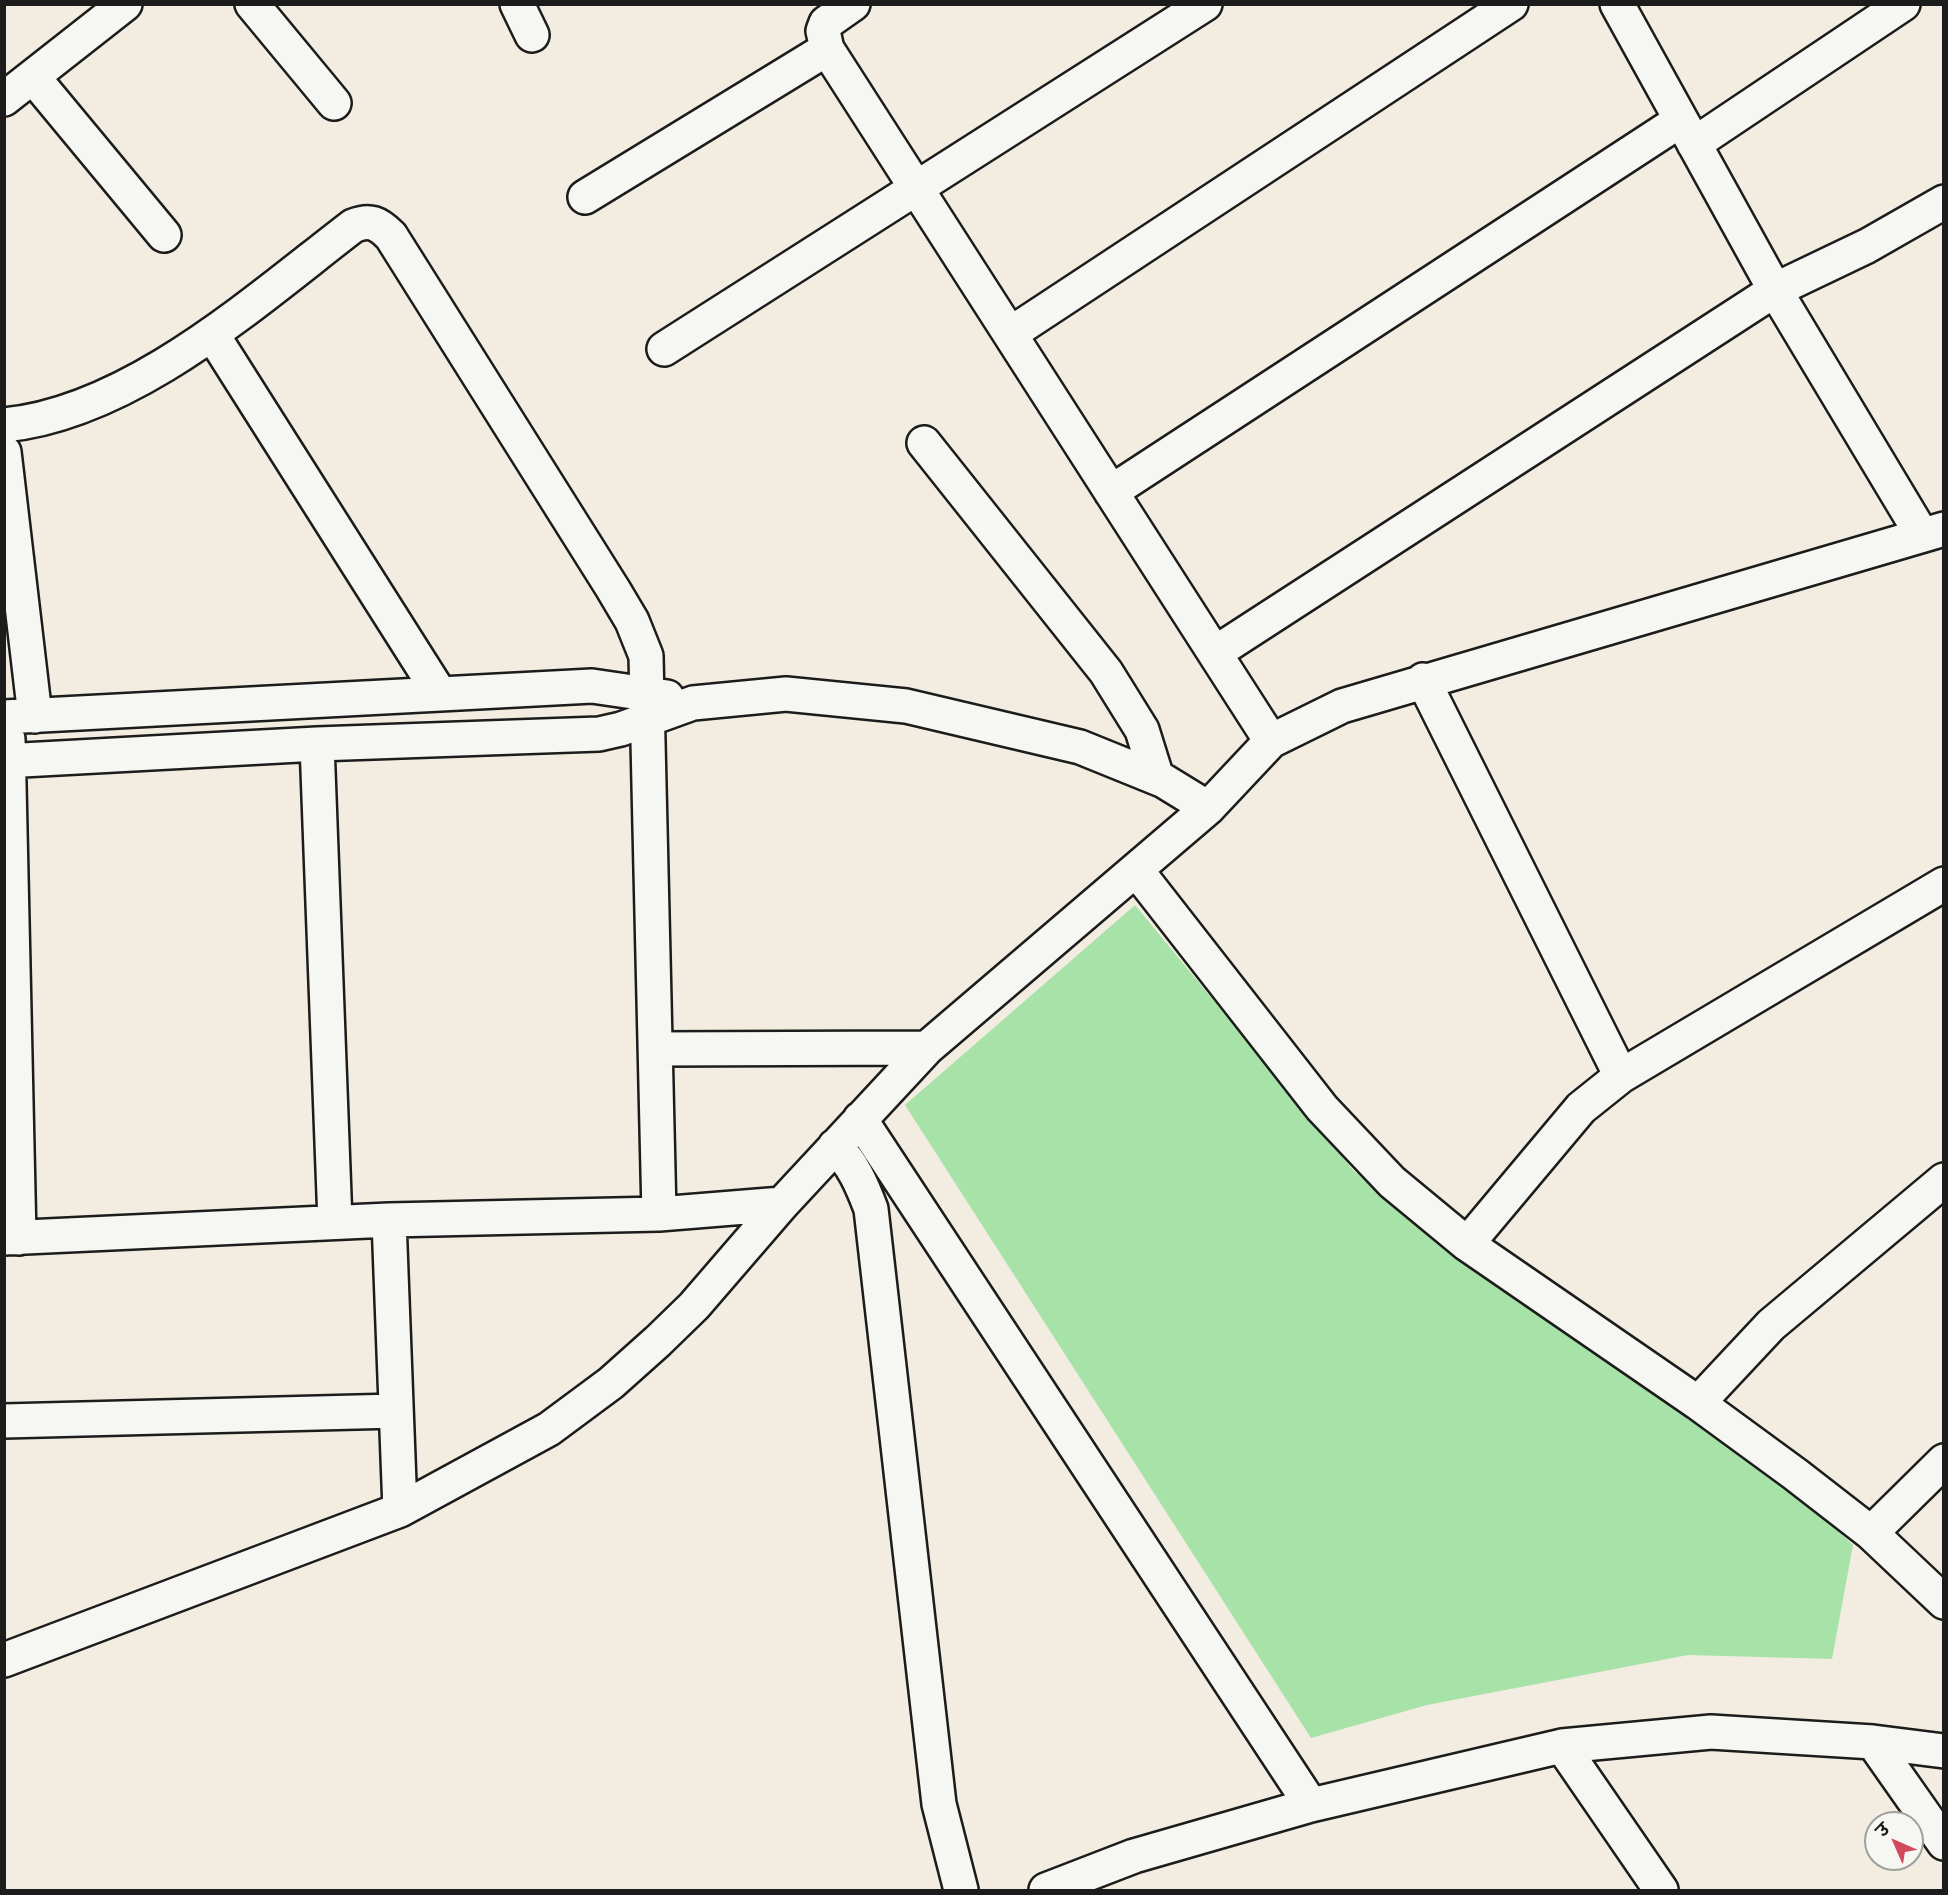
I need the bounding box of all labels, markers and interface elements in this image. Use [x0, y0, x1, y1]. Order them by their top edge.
north arrow [1864, 1811, 1924, 1871]
text: उ [1871, 1818, 1894, 1841]

